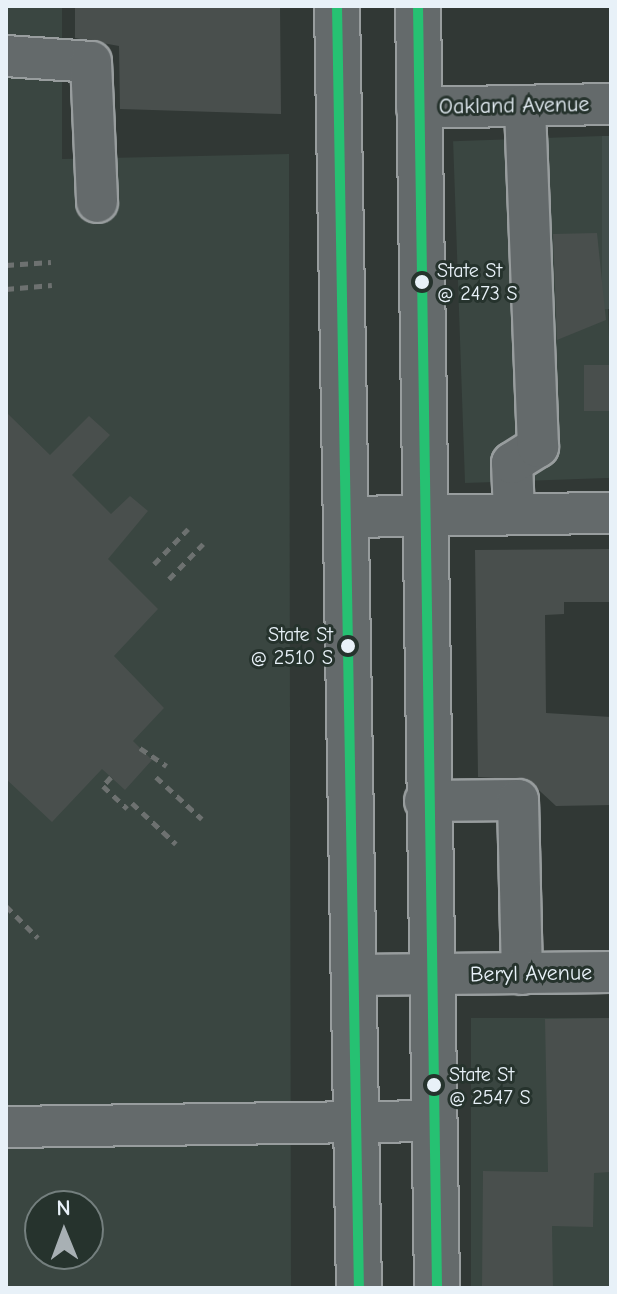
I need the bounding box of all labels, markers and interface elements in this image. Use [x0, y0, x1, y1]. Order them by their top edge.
street label: Oakland Avenue [439, 91, 589, 121]
place label: State St @ 2473 S [437, 258, 518, 305]
marker: State St @ 2473 S [414, 274, 430, 290]
place label: State St @ 2510 S [251, 622, 333, 669]
marker: State St @ 2510 S [340, 638, 356, 654]
street label: Beryl Avenue [470, 960, 592, 988]
place label: State St @ 2547 S [449, 1062, 530, 1109]
marker: State St @ 2547 S [426, 1077, 442, 1093]
north arrow [24, 1190, 104, 1270]
text: N [56, 1195, 71, 1221]

